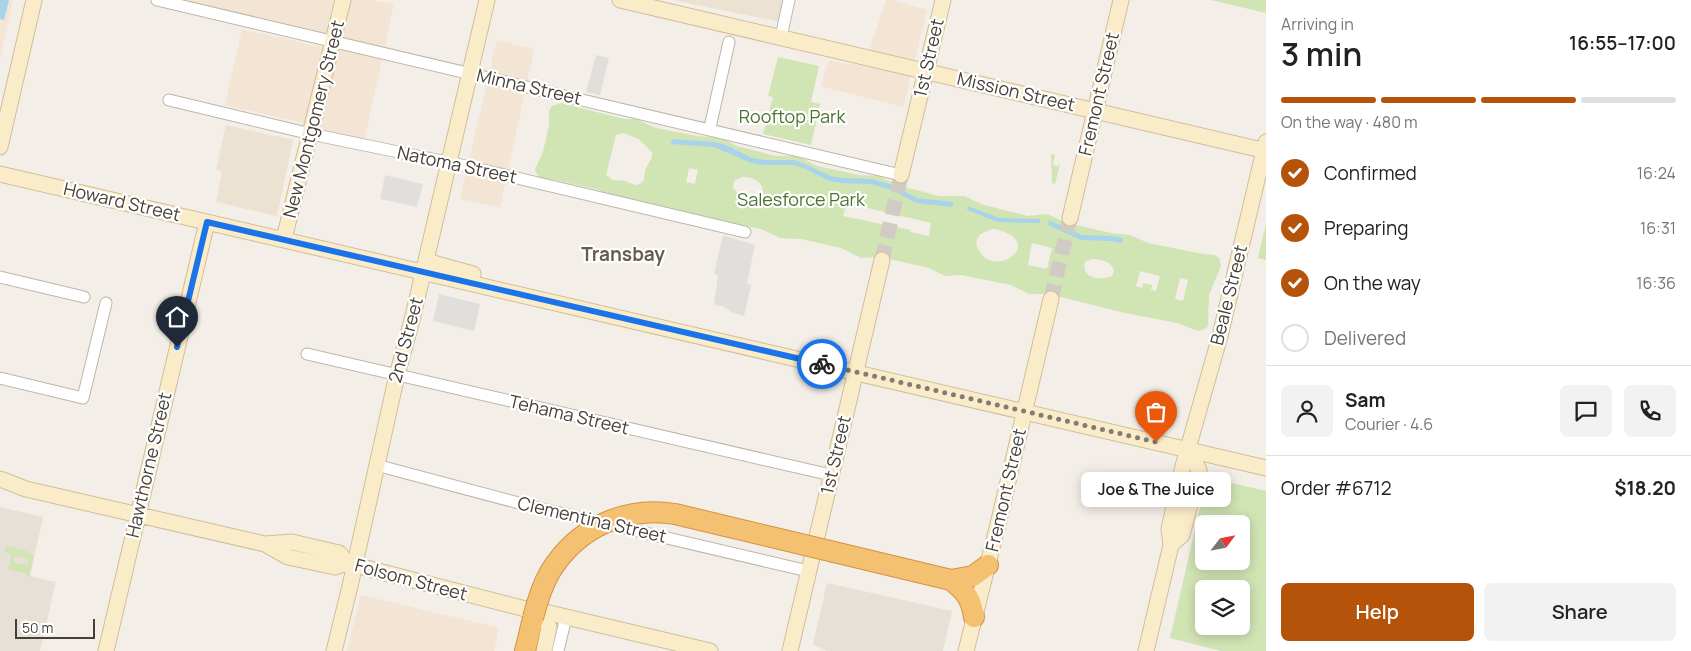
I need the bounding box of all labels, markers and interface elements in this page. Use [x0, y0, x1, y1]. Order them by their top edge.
text: Arriving in [1281, 13, 1354, 35]
street label: 1st Street [907, 16, 949, 100]
street label: New Montgomery Street [277, 17, 349, 220]
street label: Fremont Street [1072, 30, 1124, 158]
text: 16:55–17:00 [1569, 30, 1676, 56]
text: 3 min [1281, 32, 1362, 76]
street label: Minna Street [474, 62, 584, 110]
street label: Mission Street [955, 66, 1078, 116]
park label: Rooftop Park [739, 104, 846, 128]
text: On the way · 480 m [1281, 111, 1418, 133]
street label: Natoma Street [395, 140, 519, 188]
icon: check [1281, 159, 1309, 187]
text: Confirmed [1324, 160, 1417, 186]
text: 16:24 [1637, 162, 1676, 184]
street label: Howard Street [61, 176, 183, 226]
park label: Salesforce Park [737, 187, 866, 211]
icon: check [1281, 214, 1309, 242]
text: Preparing [1324, 215, 1409, 241]
text: 16:31 [1640, 217, 1676, 239]
district label: Transbay [581, 241, 665, 267]
street label: Beale Street [1204, 242, 1252, 347]
icon: check [1281, 269, 1309, 297]
text: On the way [1324, 270, 1421, 296]
text: 16:36 [1636, 272, 1676, 294]
street label: 2nd Street [382, 294, 428, 385]
pin [156, 296, 198, 347]
icon: home [163, 303, 191, 331]
text: Delivered [1324, 325, 1406, 351]
courier [797, 339, 847, 389]
icon: bike [808, 350, 836, 378]
button: person [1281, 385, 1333, 437]
button: chat [1560, 385, 1612, 437]
button: phone [1624, 385, 1676, 437]
text: Sam [1345, 387, 1386, 413]
street label: Tehama Street [507, 389, 631, 439]
street label: Hawthorne Street [120, 390, 176, 540]
pin [1135, 391, 1177, 442]
icon: bag [1142, 398, 1170, 426]
street label: 1st Street [814, 413, 856, 497]
text: Courier · 4.6 [1345, 413, 1433, 435]
street label: Fremont Street [979, 426, 1031, 554]
callout: Joe & The Juice [1081, 472, 1231, 507]
text: Order #6712 [1281, 475, 1391, 501]
text: $18.20 [1615, 475, 1676, 501]
text: Joe & The Juice [1098, 478, 1214, 500]
street label: Clementina Street [515, 490, 669, 548]
north arrow [1195, 515, 1250, 570]
map controls [1195, 515, 1250, 635]
street label: Folsom Street [352, 552, 470, 606]
button: layers [1195, 580, 1250, 635]
button: Help [1281, 583, 1474, 641]
button: Share [1484, 583, 1676, 641]
scale bar [15, 616, 95, 639]
text: 50 m [22, 618, 53, 637]

